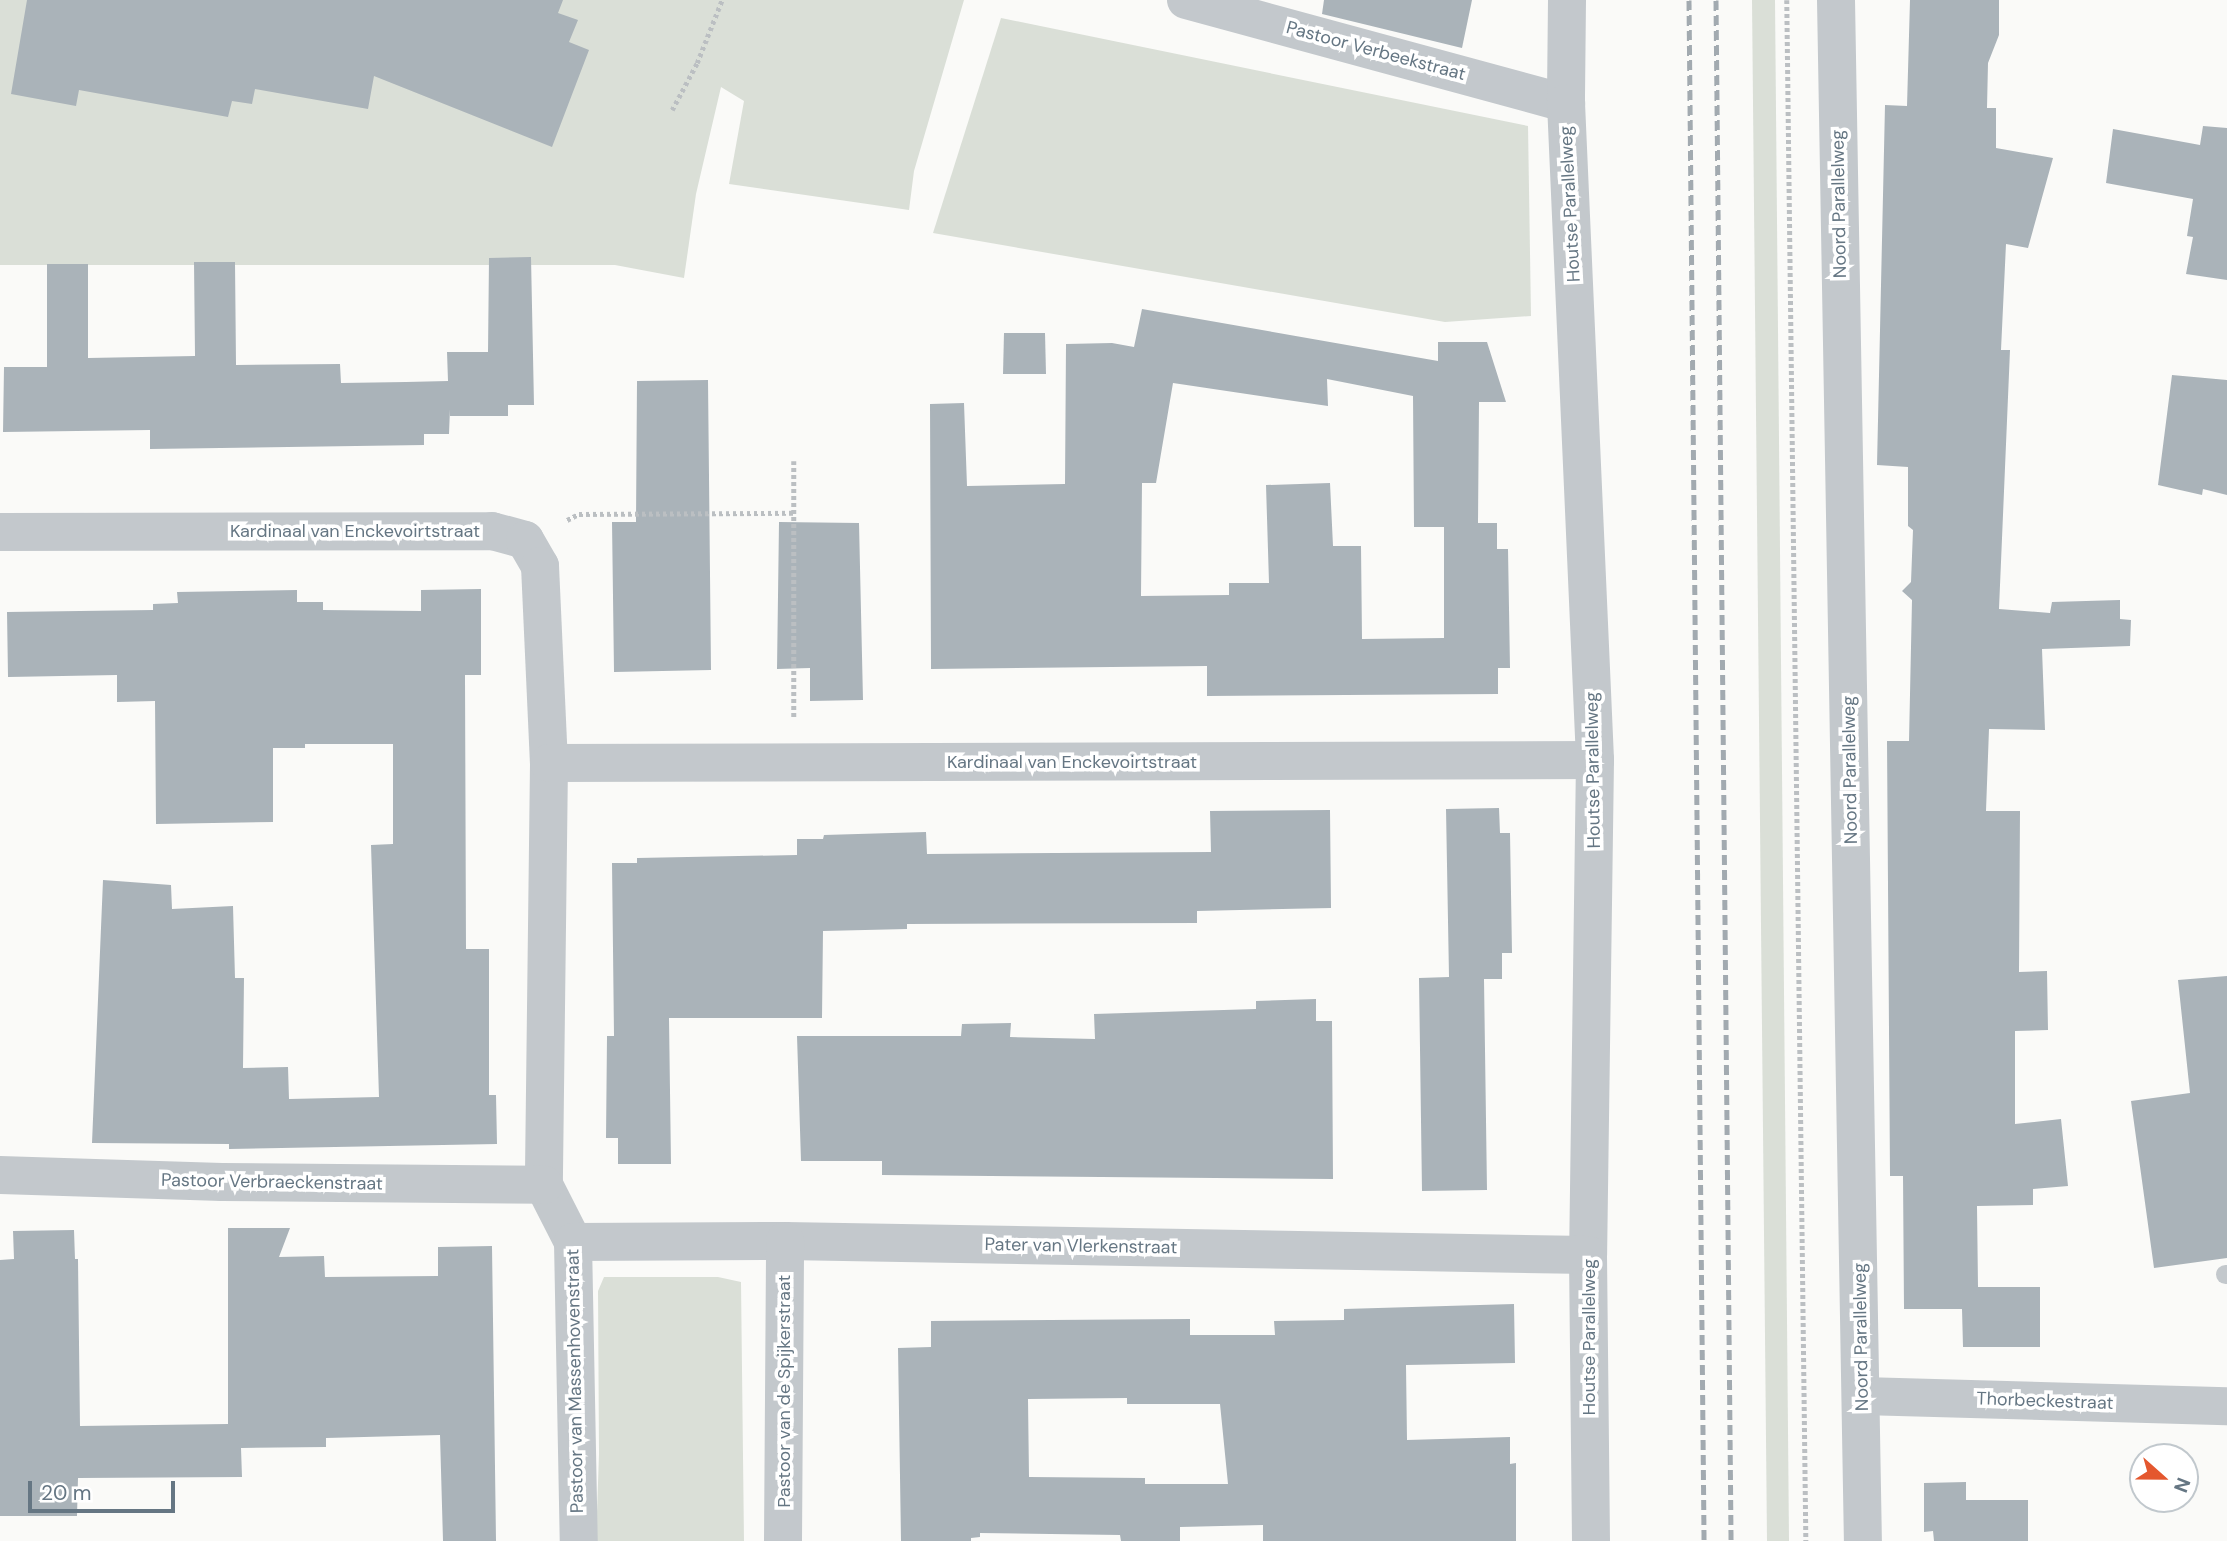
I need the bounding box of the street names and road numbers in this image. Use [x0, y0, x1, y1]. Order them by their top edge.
street label: Pastoor Verbeekstraat [1284, 17, 1468, 85]
street label: Houtse Parallelweg [1555, 125, 1585, 283]
street label: Noord Parallelweg [1827, 130, 1851, 278]
street label: Kardinaal van Enckevoirtstraat [230, 520, 480, 542]
street label: Houtse Parallelweg [1581, 692, 1605, 848]
street label: Noord Parallelweg [1838, 696, 1862, 844]
street label: Kardinaal van Enckevoirtstraat [947, 751, 1197, 773]
street label: Pastoor Verbraeckenstraat [161, 1169, 383, 1195]
street label: Pater van Vlerkenstraat [984, 1234, 1178, 1258]
street label: Pastoor van Massenhovenstraat [562, 1249, 588, 1513]
street label: Houtse Parallelweg [1578, 1259, 1600, 1415]
street label: Noord Parallelweg [1849, 1263, 1873, 1411]
street label: Pastoor van de Spijkerstraat [773, 1275, 795, 1507]
street label: Thorbeckestraat [1976, 1388, 2114, 1414]

